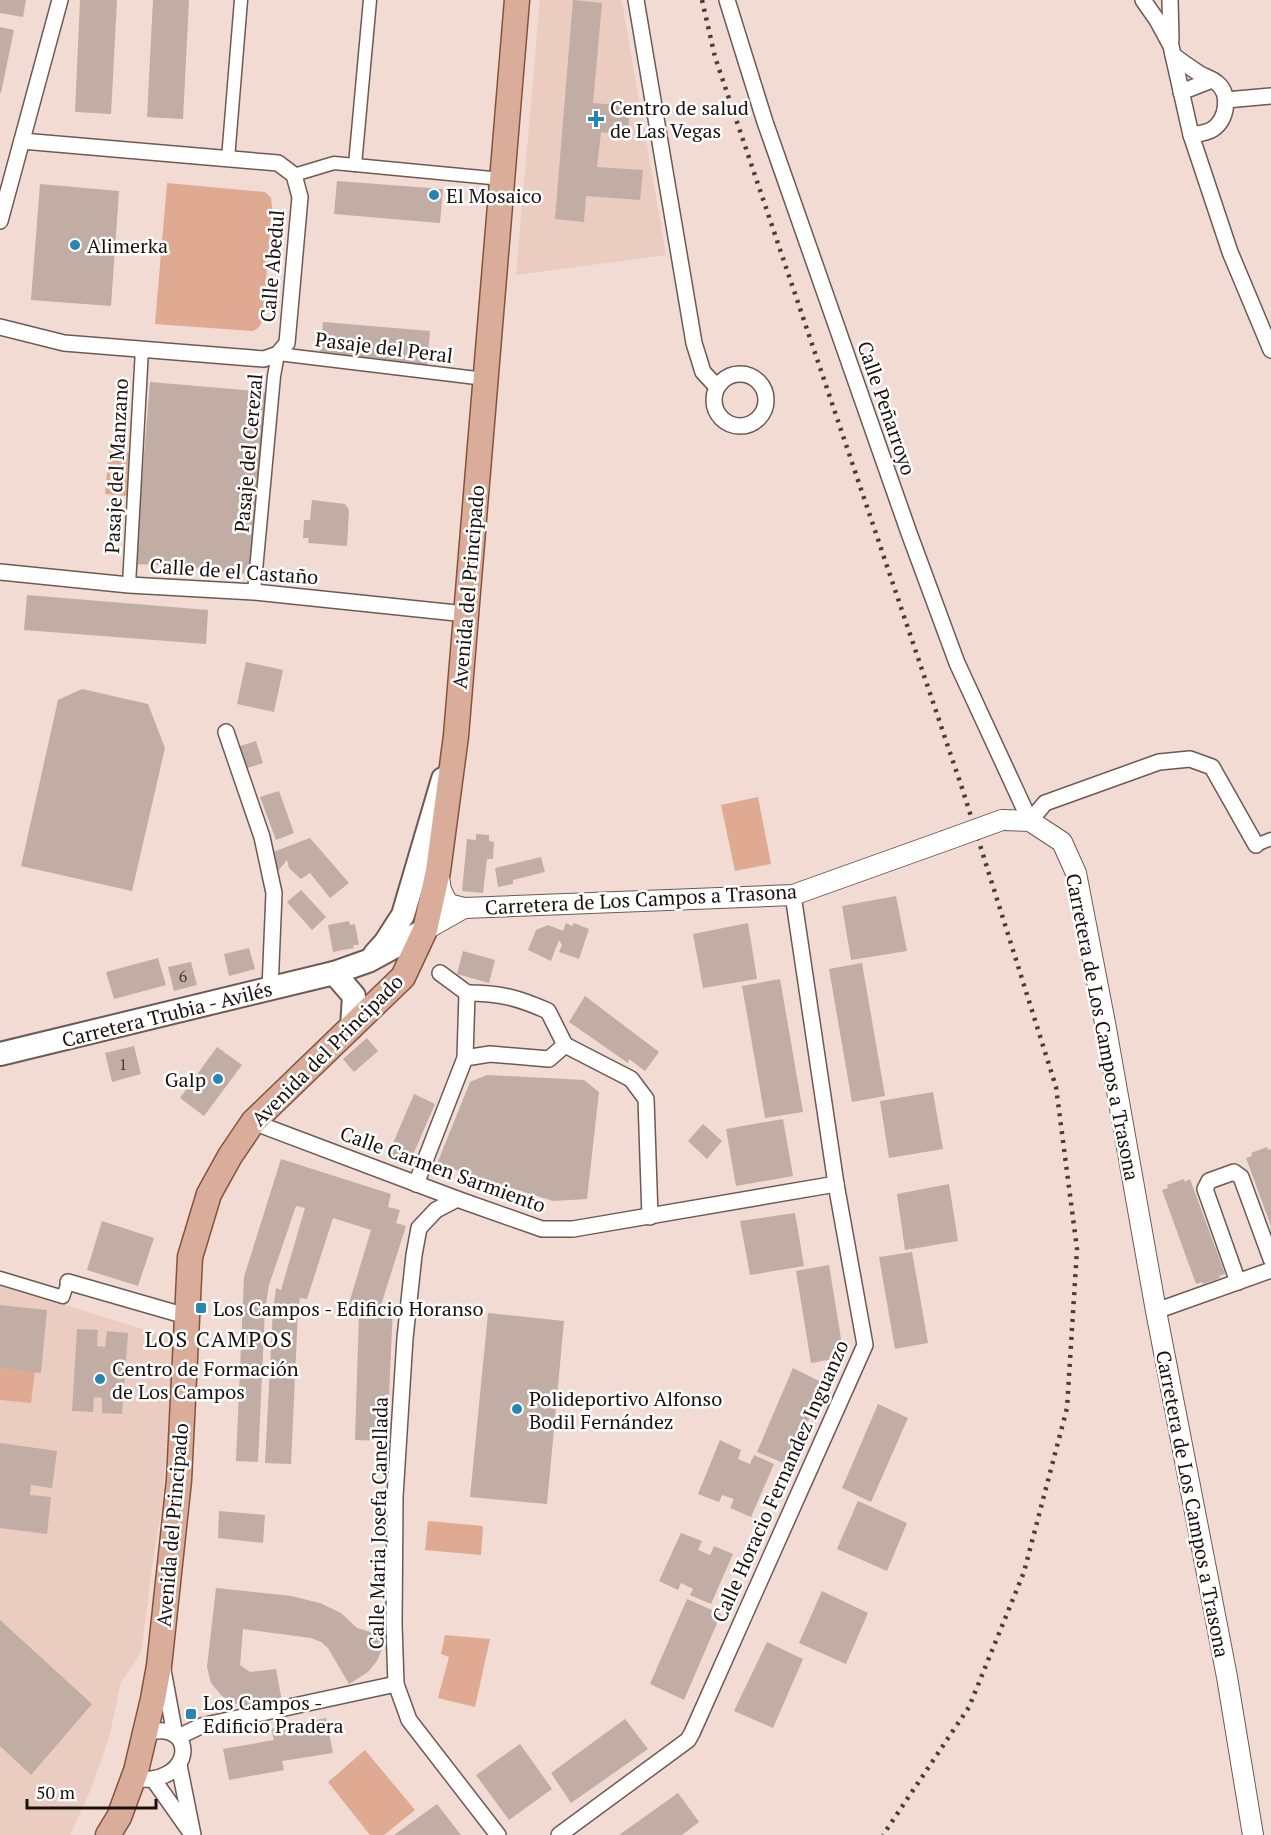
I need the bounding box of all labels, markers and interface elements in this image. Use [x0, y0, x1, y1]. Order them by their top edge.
place label: Centro de salud de Las Vegas [610, 94, 749, 144]
marker: Centro de salud de Las Vegas [587, 110, 605, 128]
place label: El Mosaico [446, 182, 542, 209]
marker: El Mosaico [427, 188, 441, 202]
street label: Calle Abedul [254, 209, 290, 323]
place label: Alimerka [87, 232, 168, 259]
marker: Alimerka [68, 238, 82, 252]
street label: Pasaje del Peral [314, 325, 454, 369]
street label: Calle Peñarroyo [851, 337, 923, 479]
street label: Pasaje del Cerezal [228, 372, 268, 534]
street label: Pasaje del Manzano [98, 378, 134, 554]
street label: Avenida del Principado [446, 484, 490, 690]
street label: Calle de el Castaño [149, 552, 319, 590]
street label: Carretera de Los Campos a Trasona [1060, 871, 1146, 1183]
street label: Carretera de Los Campos a Trasona [484, 877, 798, 921]
house number: 6 [179, 965, 188, 987]
street label: Avenida del Principado [245, 968, 409, 1132]
street label: Carretera Trubia - Avilés [59, 975, 275, 1053]
house number: 1 [119, 1053, 127, 1075]
place label: Galp [165, 1066, 206, 1093]
marker: Galp [211, 1072, 225, 1086]
street label: Calle Carmen Sarmiento [336, 1119, 550, 1219]
place label: Los Campos - Edificio Horanso [213, 1295, 483, 1322]
marker: Los Campos - Edificio Horanso [194, 1301, 208, 1315]
district label: LOS CAMPOS [145, 1324, 293, 1353]
street label: Calle Horacio Fernandez Inguanzo [705, 1336, 855, 1626]
street label: Carretera de Los Campos a Trasona [1150, 1348, 1236, 1660]
place label: Centro de Formación de Los Campos [112, 1355, 299, 1405]
marker: Centro de Formación de Los Campos [93, 1372, 107, 1386]
place label: Polideportivo Alfonso Bodil Fernández [529, 1385, 722, 1435]
street label: Calle Maria Josefa Canellada [362, 1396, 394, 1650]
marker: Polideportivo Alfonso Bodil Fernández [510, 1402, 524, 1416]
street label: Avenida del Principado [150, 1422, 194, 1628]
place label: Los Campos - Edificio Pradera [203, 1689, 344, 1739]
marker: Los Campos - Edificio Pradera [184, 1707, 198, 1721]
scale bar [27, 1772, 156, 1810]
text: 50 m [36, 1780, 76, 1804]

